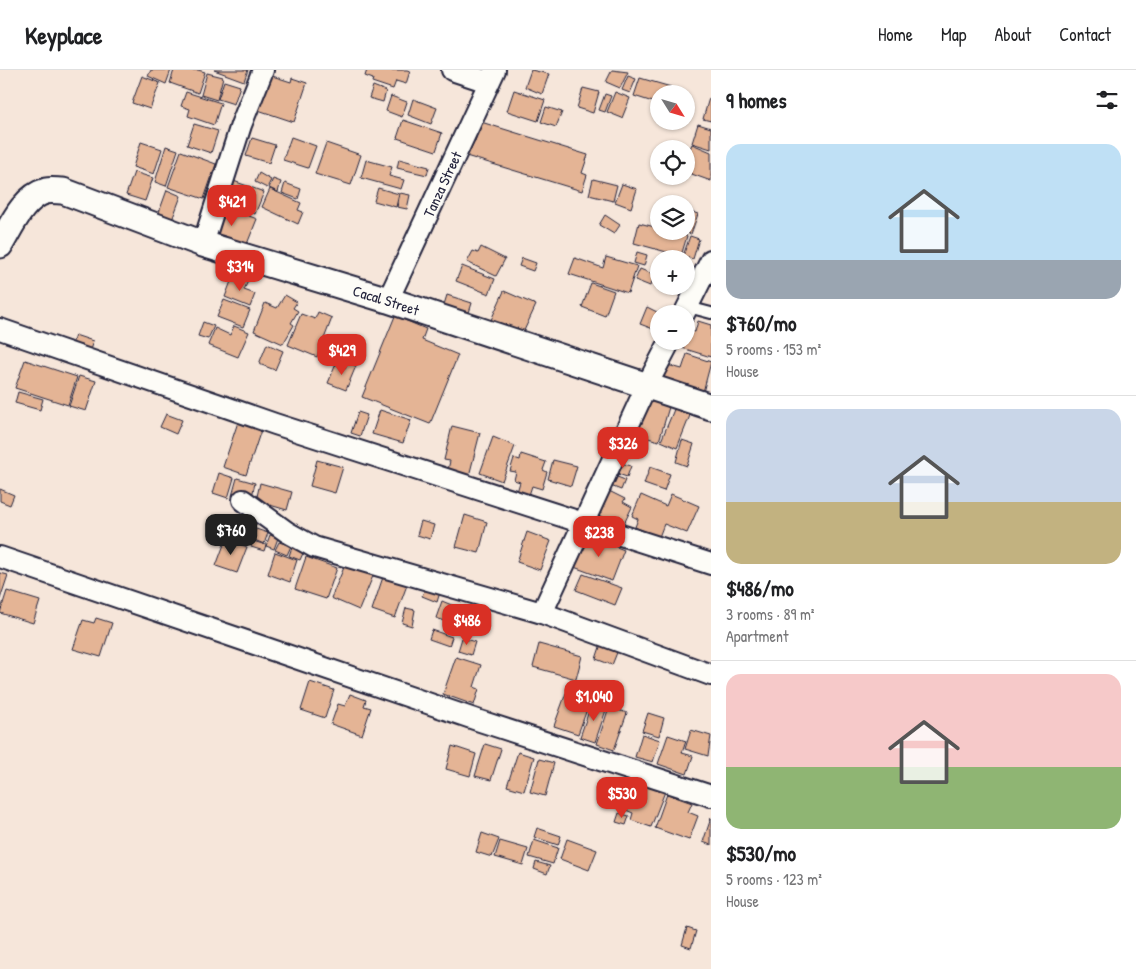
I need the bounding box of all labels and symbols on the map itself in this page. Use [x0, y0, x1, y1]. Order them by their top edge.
north arrow [650, 85, 695, 130]
street label: Tanza Street [418, 147, 467, 220]
pin: $421 [202, 184, 262, 227]
pin: $314 [210, 250, 270, 292]
street label: Cacal Street [351, 280, 423, 320]
pin: $429 [312, 334, 372, 376]
pin: $326 [593, 426, 653, 469]
pin: $760 [201, 514, 261, 556]
pin: $238 [569, 516, 629, 558]
pin: $486 [437, 604, 497, 646]
pin: $1,040 [553, 680, 635, 722]
pin: $530 [592, 776, 652, 819]

